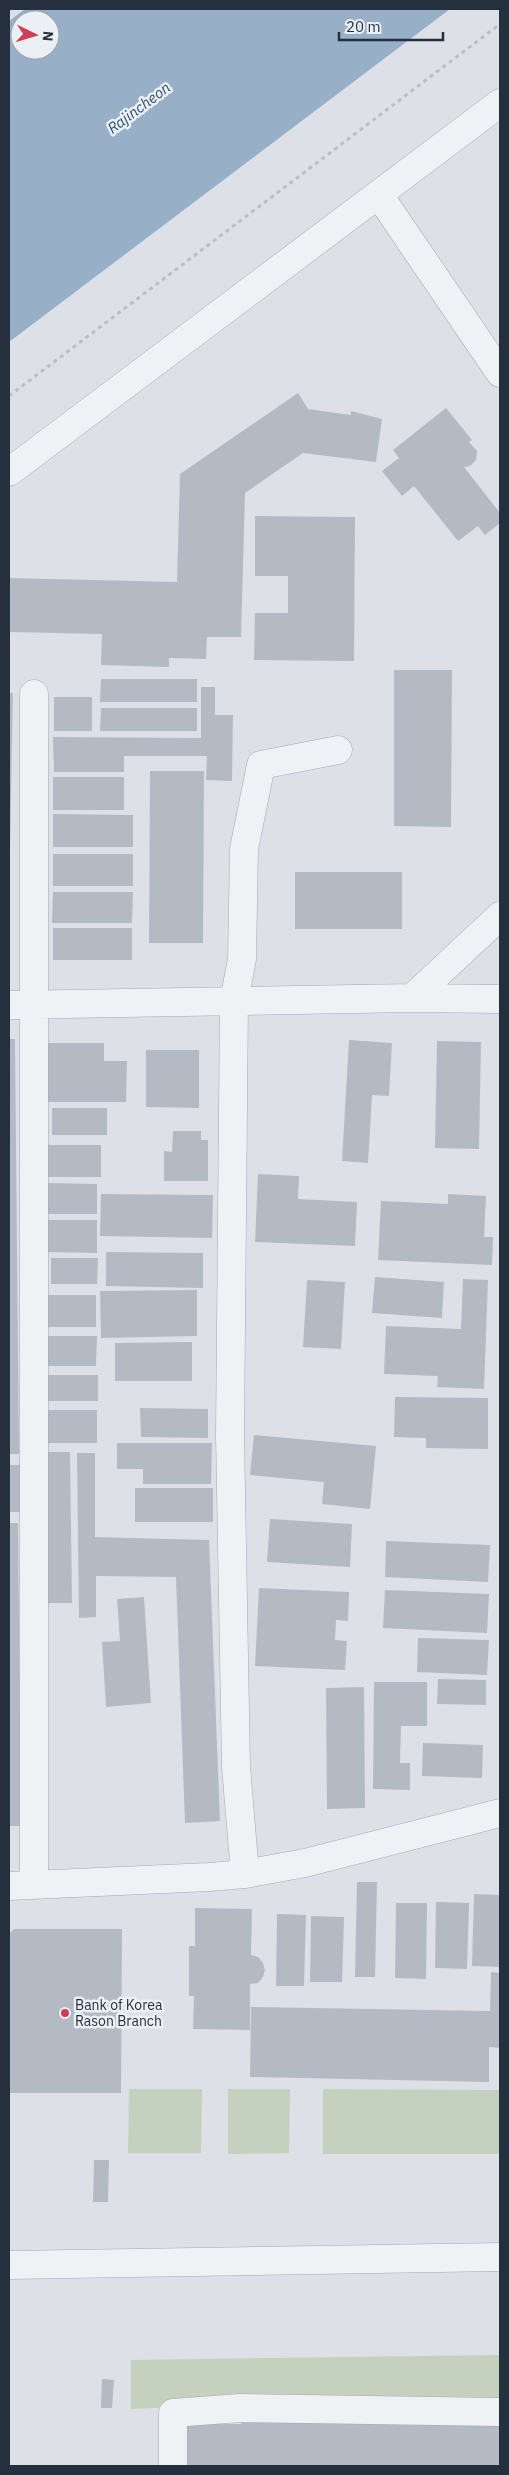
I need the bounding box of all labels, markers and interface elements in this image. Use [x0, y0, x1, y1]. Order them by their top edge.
north arrow [10, 10, 60, 60]
scale bar [339, 10, 443, 42]
text: 20 m [346, 17, 381, 36]
text: N [39, 30, 57, 42]
water label: Rajincheon [103, 78, 174, 137]
place label: Bank of Korea Rason Branch [75, 1996, 163, 2030]
marker: Bank of Korea Rason Branch [59, 2007, 71, 2019]

